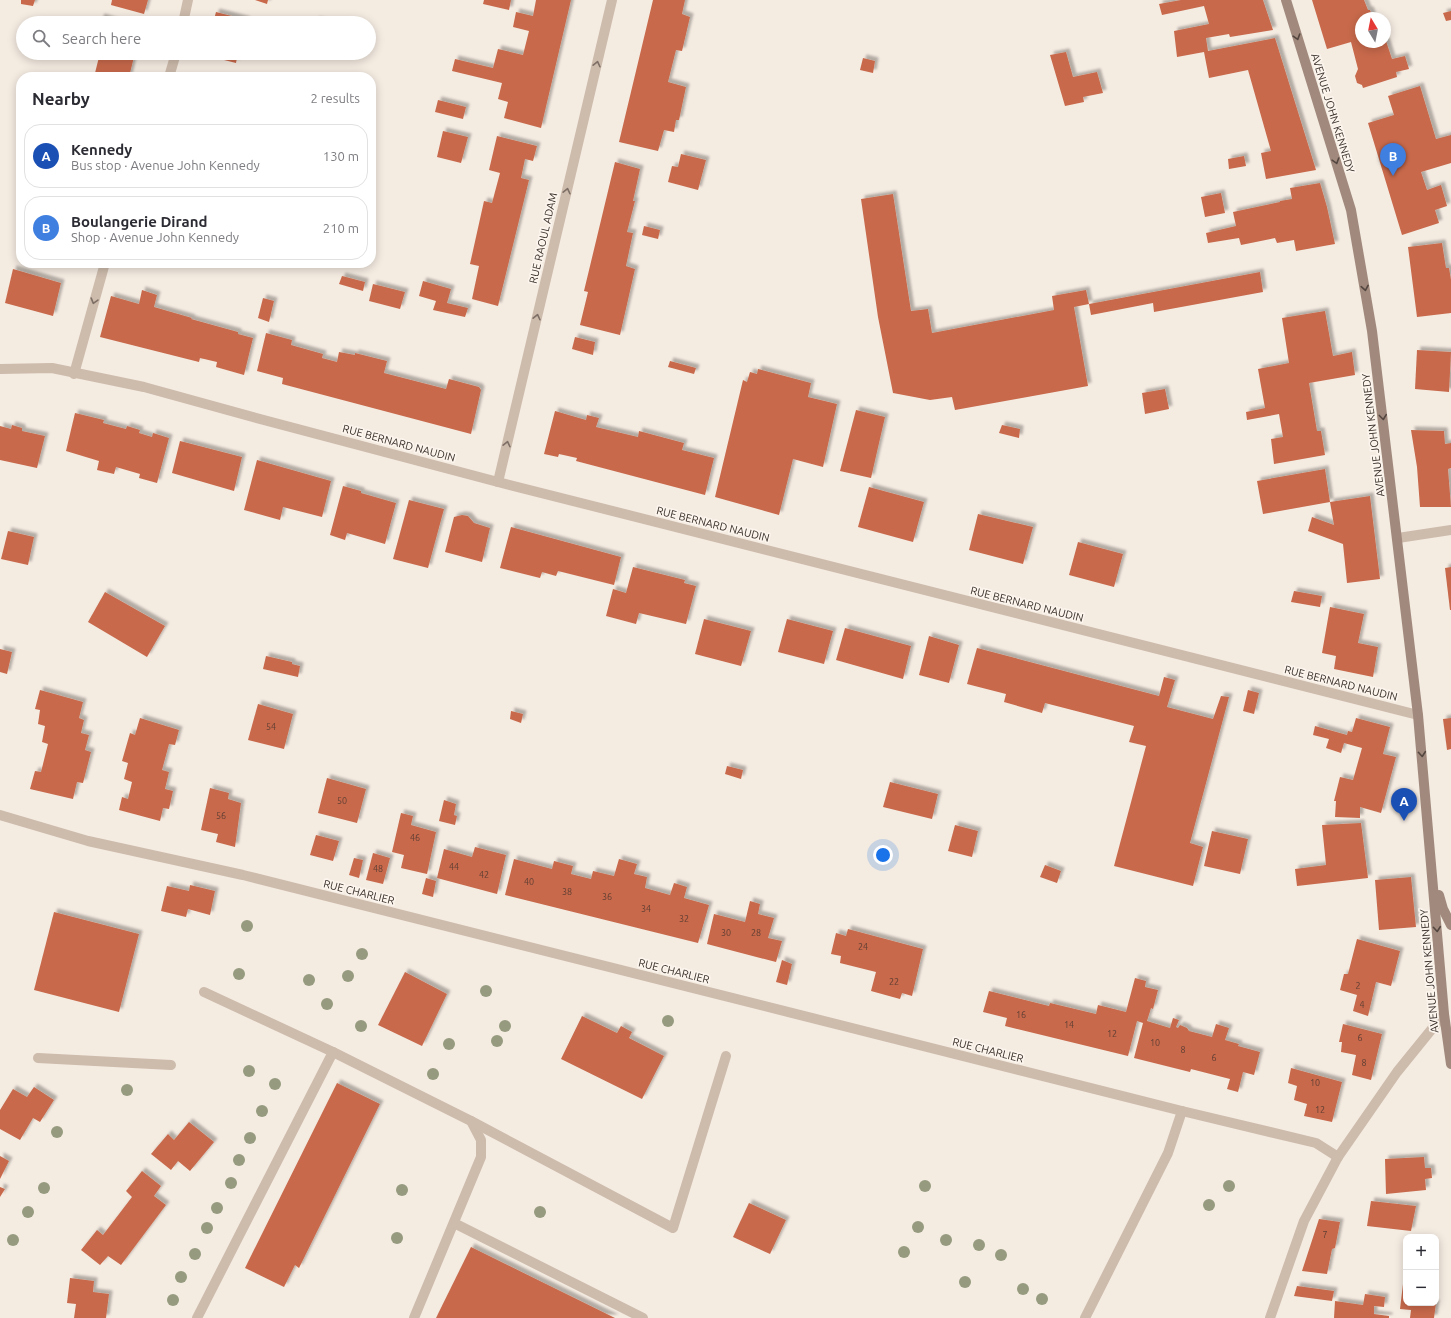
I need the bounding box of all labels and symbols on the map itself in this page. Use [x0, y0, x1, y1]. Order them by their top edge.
north arrow [1355, 12, 1391, 48]
one-way arrow [1293, 34, 1301, 41]
street label: AVENUE JOHN KENNEDY [1309, 52, 1357, 175]
one-way arrow [592, 61, 600, 68]
pin: B [1380, 143, 1406, 176]
one-way arrow [1331, 158, 1340, 165]
one-way arrow [562, 188, 570, 194]
street label: RUE RAOUL ADAM [527, 191, 559, 285]
one-way arrow [1360, 285, 1369, 291]
one-way arrow [90, 297, 99, 304]
one-way arrow [532, 314, 540, 320]
street label: AVENUE JOHN KENNEDY [1359, 372, 1387, 497]
one-way arrow [1378, 414, 1387, 420]
street label: RUE BERNARD NAUDIN [341, 422, 457, 464]
one-way arrow [502, 441, 510, 447]
street label: RUE BERNARD NAUDIN [655, 504, 771, 544]
street label: RUE BERNARD NAUDIN [969, 584, 1085, 624]
street label: RUE BERNARD NAUDIN [1283, 663, 1399, 703]
house number: 54 [266, 722, 276, 732]
one-way arrow [1417, 751, 1426, 757]
pin: A [1391, 788, 1417, 821]
house number: 50 [337, 796, 347, 806]
house number: 56 [216, 811, 226, 821]
house number: 46 [410, 833, 420, 843]
your location [873, 845, 893, 865]
house number: 44 [449, 862, 459, 872]
house number: 48 [373, 864, 383, 874]
house number: 42 [479, 870, 489, 880]
street label: RUE CHARLIER [322, 877, 396, 907]
house number: 40 [524, 877, 534, 887]
house number: 38 [562, 887, 572, 897]
house number: 36 [602, 892, 612, 902]
house number: 34 [641, 904, 651, 914]
street label: AVENUE JOHN KENNEDY [1418, 908, 1440, 1033]
house number: 32 [679, 914, 689, 924]
one-way arrow [1433, 926, 1442, 932]
house number: 30 [721, 928, 731, 938]
house number: 28 [751, 928, 761, 938]
house number: 24 [858, 942, 868, 952]
street label: RUE CHARLIER [637, 956, 711, 986]
house number: 22 [889, 977, 899, 987]
house number: 2 [1355, 981, 1361, 991]
house number: 4 [1359, 1000, 1365, 1010]
house number: 16 [1016, 1010, 1026, 1020]
house number: 14 [1064, 1020, 1074, 1030]
house number: 12 [1107, 1029, 1117, 1039]
house number: 6 [1357, 1033, 1363, 1043]
street label: RUE CHARLIER [951, 1035, 1025, 1065]
house number: 10 [1150, 1038, 1160, 1048]
house number: 8 [1180, 1045, 1186, 1055]
house number: 6 [1211, 1053, 1217, 1063]
house number: 8 [1361, 1058, 1367, 1068]
house number: 10 [1310, 1078, 1320, 1088]
house number: 12 [1315, 1105, 1325, 1115]
house number: 7 [1322, 1230, 1328, 1240]

